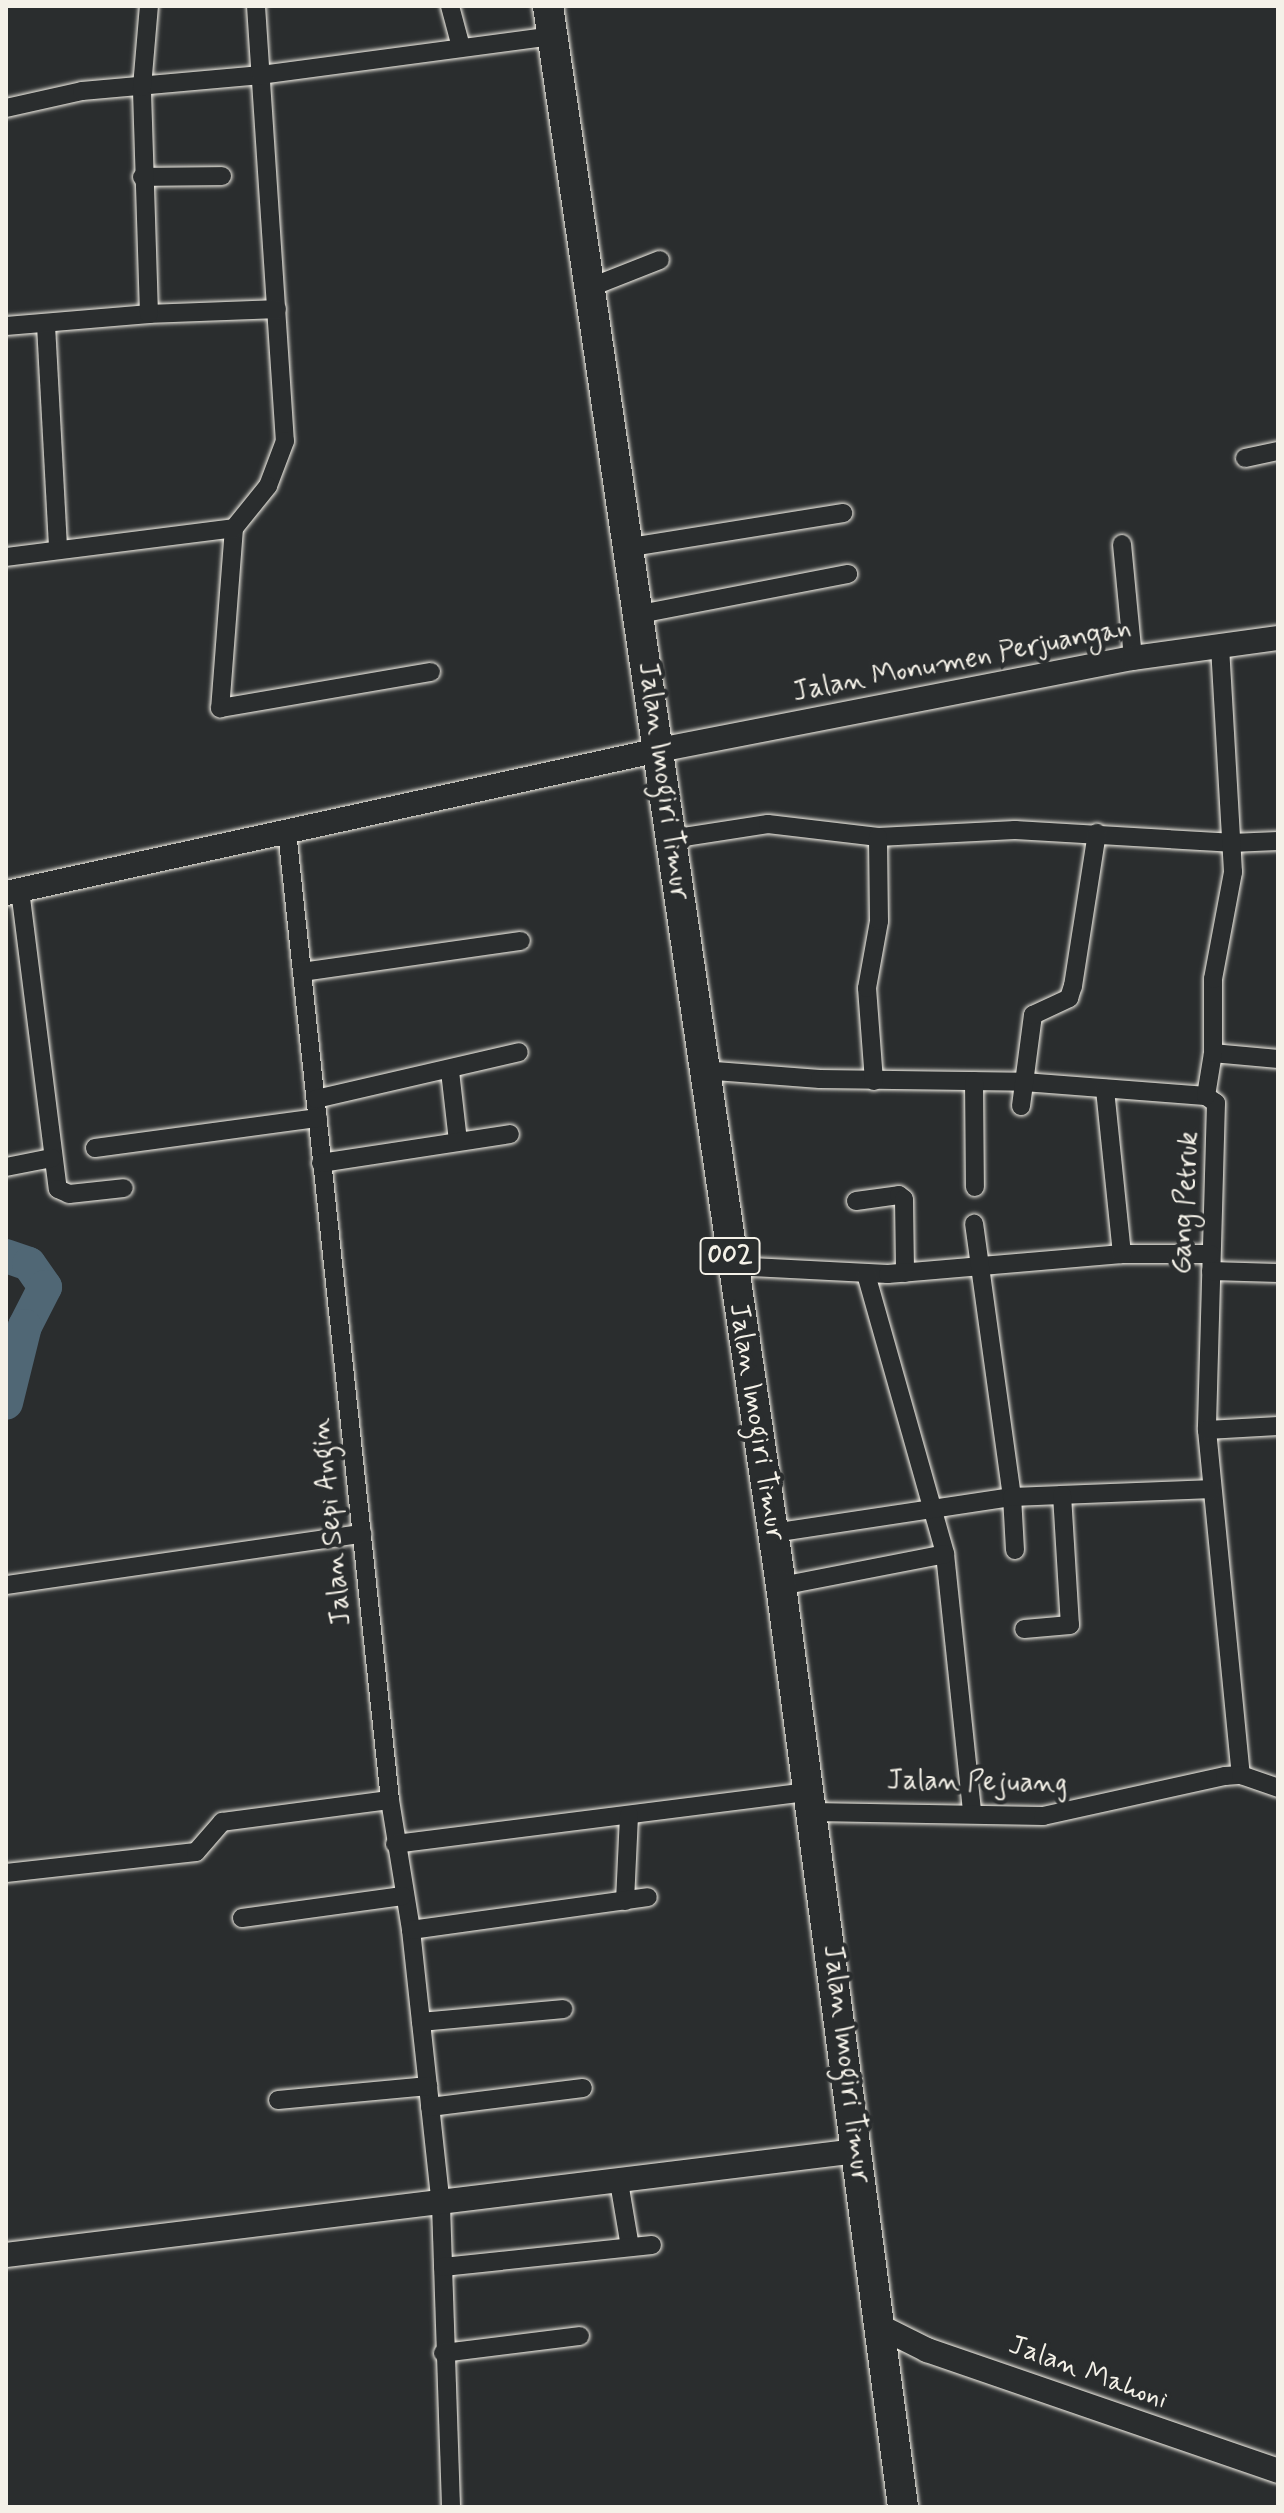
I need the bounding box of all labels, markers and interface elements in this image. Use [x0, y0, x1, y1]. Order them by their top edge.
street label: Jalan Monumen Perjuangan [790, 612, 1134, 710]
street label: Jalan Imogiri Timur [629, 657, 697, 905]
street label: Gang Petruk [1165, 1131, 1207, 1275]
road number: 002 [698, 1234, 762, 1278]
street label: Jalan Imogiri Timur [720, 1298, 792, 1546]
street label: Jalan Sepi Angin [304, 1416, 360, 1628]
street label: Jalan Pejuang [887, 1765, 1067, 1801]
street label: Jalan Imogiri Timur [814, 1940, 878, 2188]
street label: Jalan Mahoni [1005, 2329, 1171, 2417]

